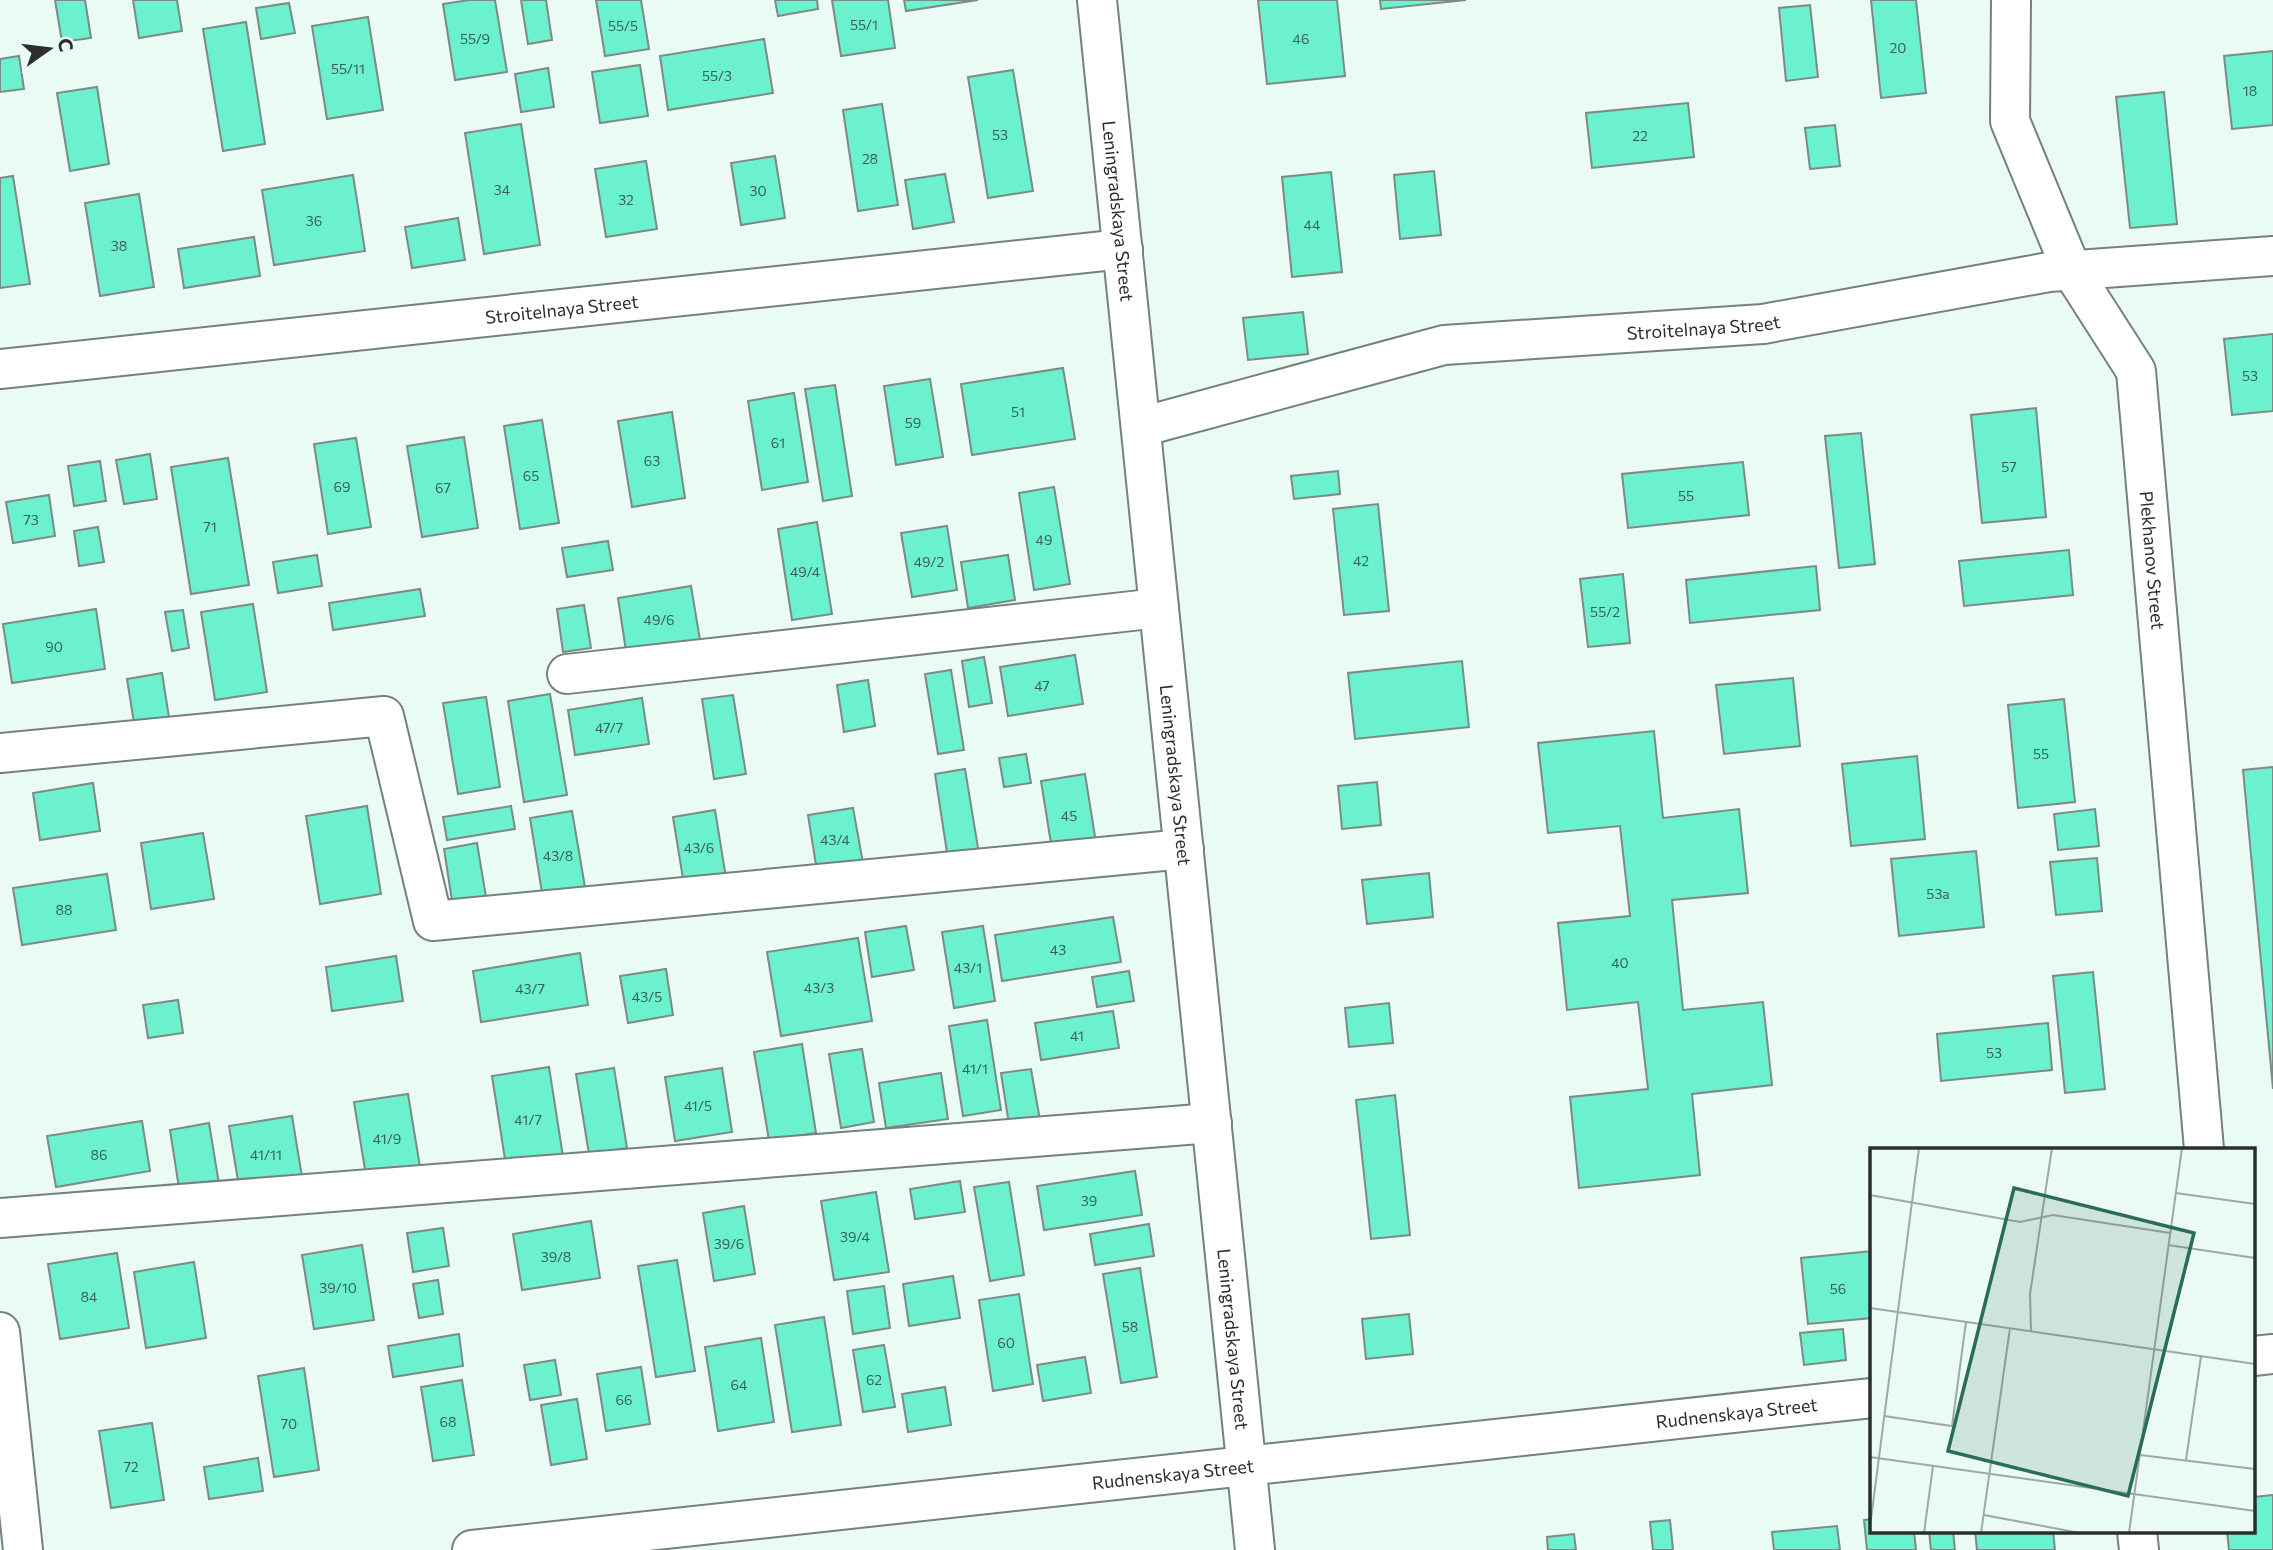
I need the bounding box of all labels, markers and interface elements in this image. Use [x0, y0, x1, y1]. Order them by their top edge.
north arrow [14, 14, 84, 84]
house number: 55/1 [850, 16, 878, 33]
house number: 55/5 [608, 17, 638, 34]
house number: 55/9 [460, 30, 490, 47]
house number: 46 [1293, 30, 1309, 47]
text: С [53, 36, 79, 54]
house number: 20 [1890, 39, 1906, 56]
house number: 55/11 [331, 60, 365, 77]
house number: 55/3 [702, 67, 732, 84]
house number: 18 [2243, 82, 2257, 99]
street label: Leningradskaya Street [1098, 119, 1139, 302]
house number: 53 [992, 126, 1008, 143]
house number: 22 [1632, 127, 1648, 144]
house number: 28 [862, 150, 878, 167]
house number: 34 [494, 181, 511, 198]
house number: 30 [749, 182, 767, 199]
house number: 32 [618, 191, 634, 208]
house number: 36 [306, 212, 322, 229]
house number: 44 [1304, 216, 1321, 233]
house number: 38 [111, 237, 127, 254]
street label: Stroitelnaya Street [484, 290, 639, 328]
street label: Stroitelnaya Street [1626, 310, 1782, 344]
house number: 53 [2242, 367, 2258, 384]
house number: 51 [1011, 403, 1025, 420]
house number: 59 [905, 414, 921, 431]
house number: 61 [771, 434, 785, 451]
house number: 63 [644, 452, 660, 469]
house number: 57 [2001, 458, 2017, 475]
house number: 65 [523, 467, 539, 484]
house number: 69 [334, 478, 350, 495]
house number: 67 [435, 479, 451, 496]
house number: 55 [1678, 487, 1694, 504]
street label: Plekhanov Street [2136, 490, 2170, 631]
house number: 73 [23, 511, 39, 528]
house number: 71 [203, 518, 217, 535]
house number: 49 [1036, 531, 1052, 548]
house number: 42 [1353, 552, 1369, 569]
house number: 49/2 [914, 553, 945, 570]
house number: 49/4 [790, 563, 821, 580]
house number: 55/2 [1590, 603, 1620, 620]
house number: 49/6 [644, 611, 674, 628]
house number: 90 [45, 638, 63, 655]
house number: 47 [1034, 677, 1050, 694]
street label: Leningradskaya Street [1156, 683, 1196, 867]
house number: 47/7 [595, 719, 623, 736]
house number: 55 [2033, 745, 2049, 762]
house number: 45 [1061, 807, 1077, 824]
house number: 43/4 [820, 831, 850, 848]
house number: 43/6 [684, 839, 714, 856]
house number: 43/8 [543, 847, 573, 864]
house number: 53а [1926, 885, 1950, 902]
house number: 88 [56, 901, 73, 918]
house number: 43 [1050, 941, 1066, 958]
house number: 40 [1611, 954, 1629, 971]
house number: 43/1 [954, 959, 982, 976]
house number: 43/3 [804, 979, 834, 996]
house number: 43/7 [515, 980, 545, 997]
house number: 43/5 [632, 988, 662, 1005]
house number: 41 [1070, 1027, 1084, 1044]
house number: 53 [1986, 1044, 2002, 1061]
house number: 41/1 [962, 1060, 988, 1077]
house number: 41/5 [684, 1097, 712, 1114]
house number: 41/7 [514, 1111, 542, 1128]
house number: 41/9 [373, 1130, 401, 1147]
house number: 86 [91, 1146, 108, 1163]
house number: 41/11 [250, 1146, 282, 1163]
inset map [1870, 1148, 2256, 1532]
house number: 39 [1081, 1192, 1097, 1209]
house number: 39/4 [840, 1228, 870, 1245]
house number: 39/6 [714, 1235, 744, 1252]
street label: Leningradskaya Street [1213, 1247, 1254, 1431]
house number: 39/8 [541, 1248, 571, 1265]
house number: 39/10 [319, 1279, 357, 1296]
house number: 56 [1830, 1280, 1846, 1297]
house number: 84 [81, 1288, 98, 1305]
house number: 58 [1122, 1318, 1138, 1335]
house number: 60 [997, 1334, 1015, 1351]
house number: 62 [866, 1371, 882, 1388]
house number: 64 [731, 1376, 748, 1393]
house number: 66 [616, 1391, 633, 1408]
street label: Rudnenskaya Street [1654, 1393, 1819, 1432]
house number: 68 [440, 1413, 457, 1430]
house number: 70 [281, 1415, 297, 1432]
street label: Rudnenskaya Street [1091, 1454, 1255, 1494]
house number: 72 [123, 1458, 139, 1475]

